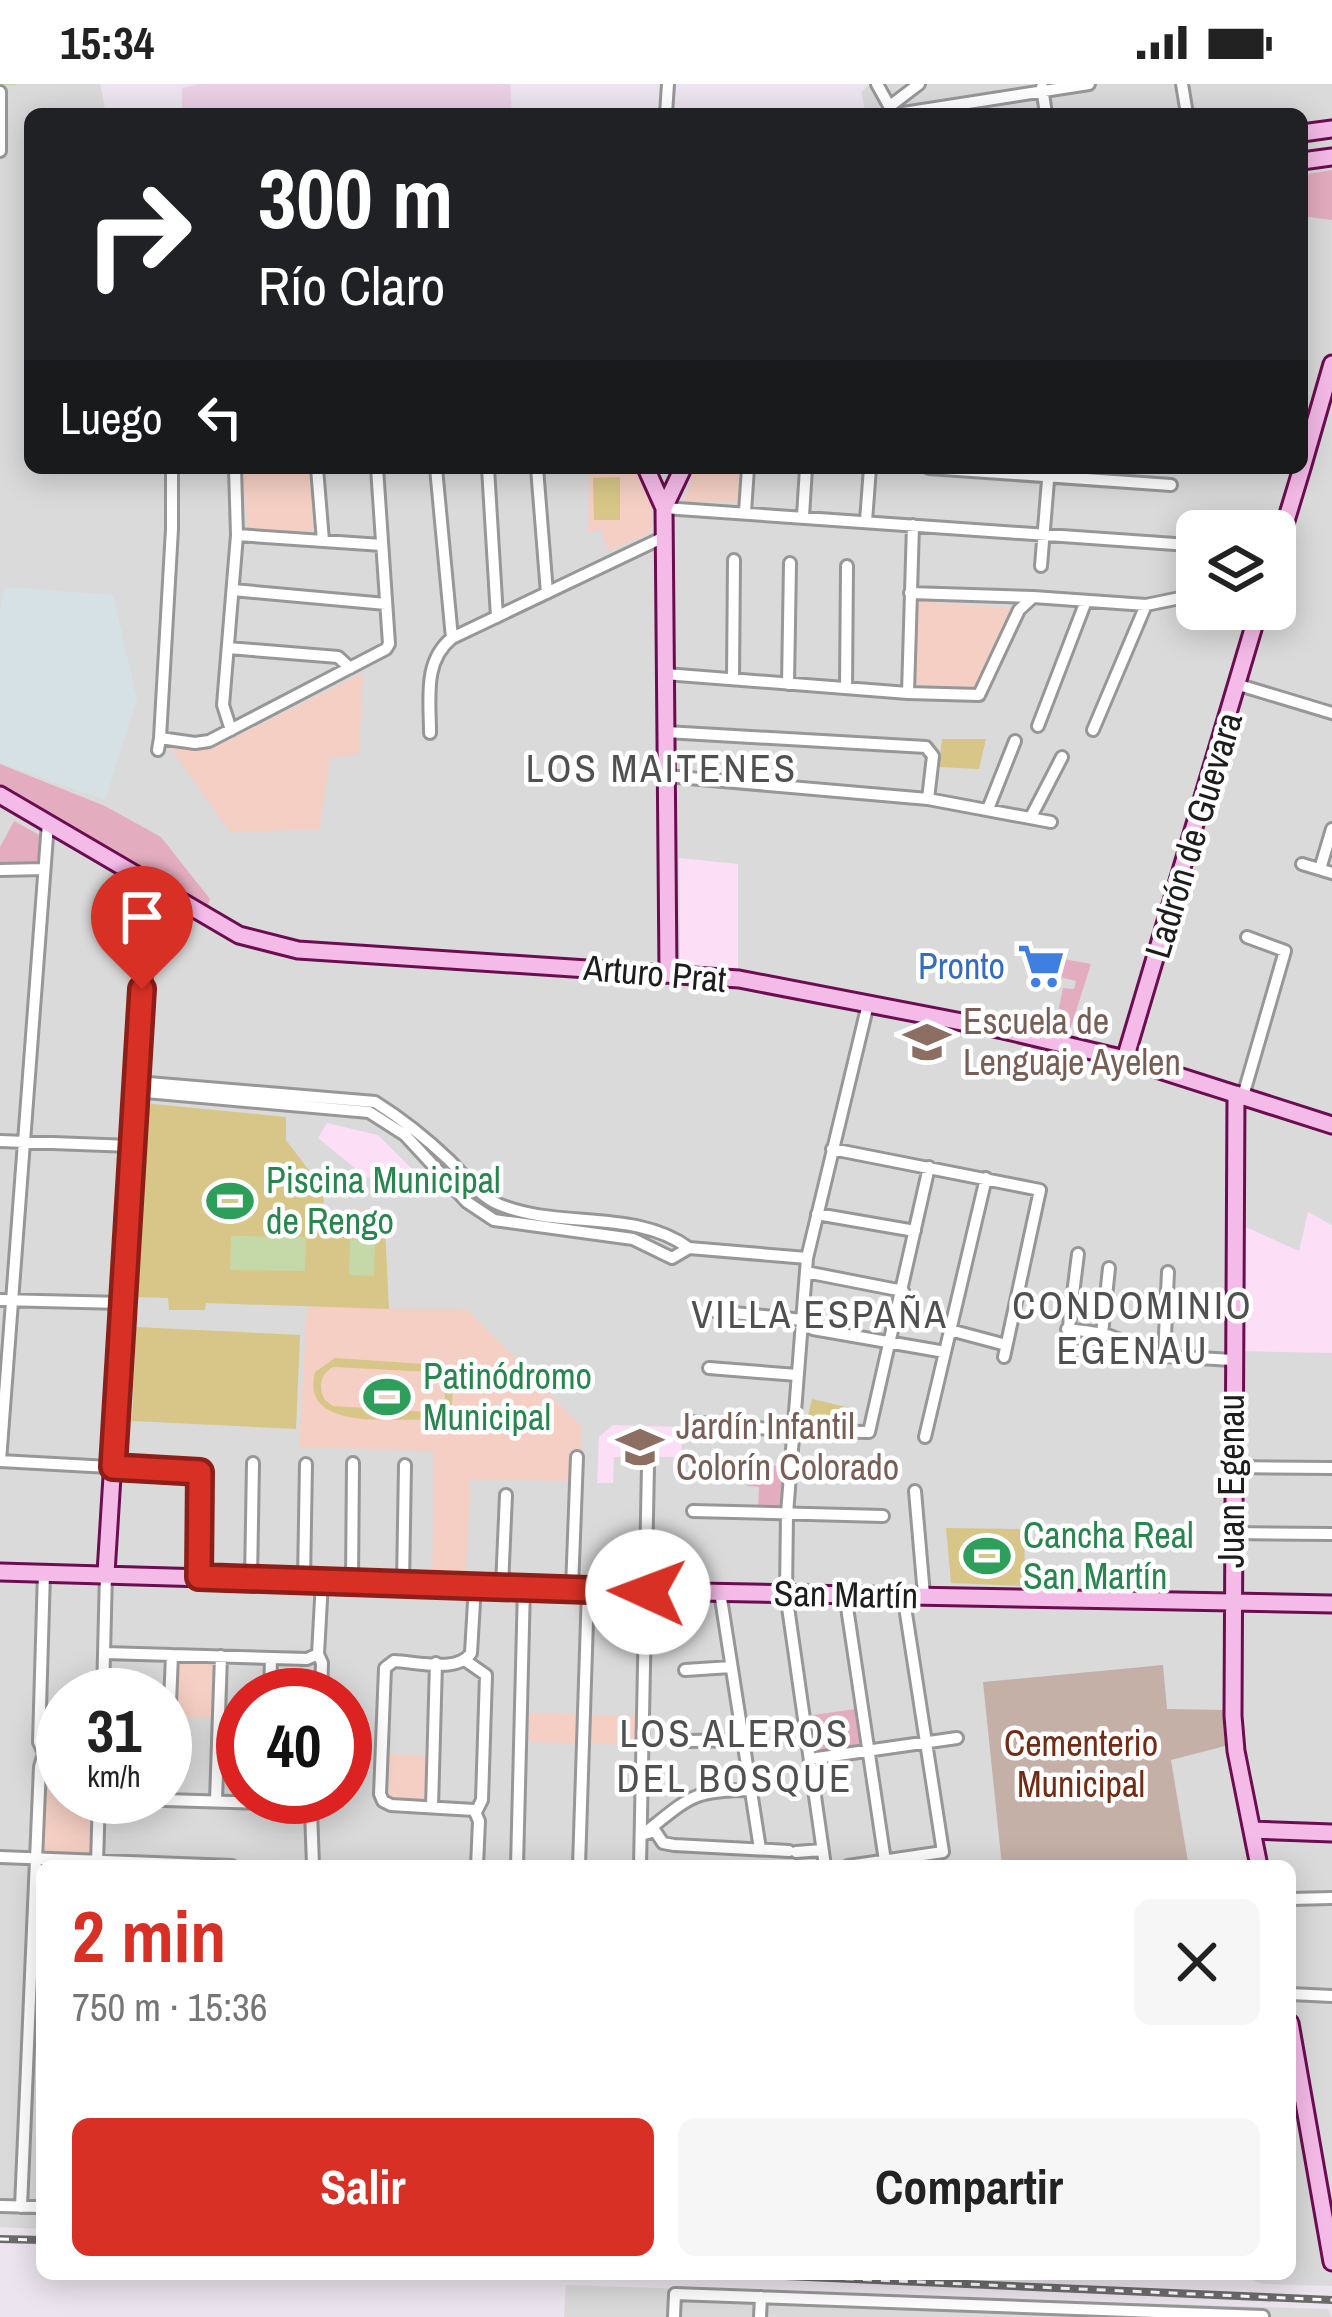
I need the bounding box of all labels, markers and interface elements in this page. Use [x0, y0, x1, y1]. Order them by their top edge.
text: 15:34 [60, 12, 154, 73]
text: 300 m [258, 141, 453, 254]
icon: right [60, 156, 216, 312]
text: Río Claro [258, 249, 445, 322]
icon: left [187, 384, 253, 450]
text: Luego [60, 387, 163, 448]
map controls [1176, 510, 1296, 630]
button: layers [1176, 510, 1296, 630]
street label: Ladrón de Guevara [1133, 706, 1253, 964]
district label: LOS MAITENES [526, 742, 798, 794]
pin [91, 866, 193, 989]
icon: arrive [109, 884, 175, 950]
supermarket icon: Pronto [1016, 941, 1066, 991]
place label: Pronto [918, 942, 1005, 990]
street label: Arturo Prat [581, 943, 728, 1003]
place label: Escuela de Lenguaje Ayelen [963, 997, 1181, 1086]
school or university icon: Escuela de Lenguaje Ayelen [902, 1017, 952, 1067]
place label: Piscina Municipal de Rengo [266, 1156, 501, 1245]
sports icon: Piscina Municipal de Rengo [205, 1176, 255, 1226]
district label: CONDOMINIO EGENAU [1012, 1279, 1254, 1376]
district label: VILLA ESPAÑA [691, 1288, 949, 1340]
place label: Patinódromo Municipal [423, 1352, 592, 1441]
sports icon: Patinódromo Municipal [362, 1372, 412, 1422]
street label: Juan Egenau [1207, 1394, 1255, 1568]
place label: Jardín Infantil Colorín Colorado [676, 1402, 899, 1491]
school or university icon: Jardín Infantil Colorín Colorado [615, 1422, 665, 1472]
place label: Cancha Real San Martín [1023, 1511, 1194, 1600]
position arrow [585, 1529, 711, 1655]
sports icon: Cancha Real San Martín [962, 1531, 1012, 1581]
street label: San Martín [773, 1569, 919, 1619]
speed limit sign: 40 [216, 1668, 372, 1824]
text: 31 [87, 1690, 141, 1771]
district label: LOS ALEROS DEL BOSQUE [617, 1707, 853, 1804]
park label: Cementerio Municipal [1004, 1719, 1158, 1808]
text: km/h [87, 1756, 141, 1796]
text: 2 min [72, 1887, 226, 1984]
button: close [1134, 1899, 1260, 2025]
text: 750 m · 15:36 [72, 1981, 268, 2033]
button: Salir [72, 2118, 654, 2256]
button: Compartir [678, 2118, 1260, 2256]

